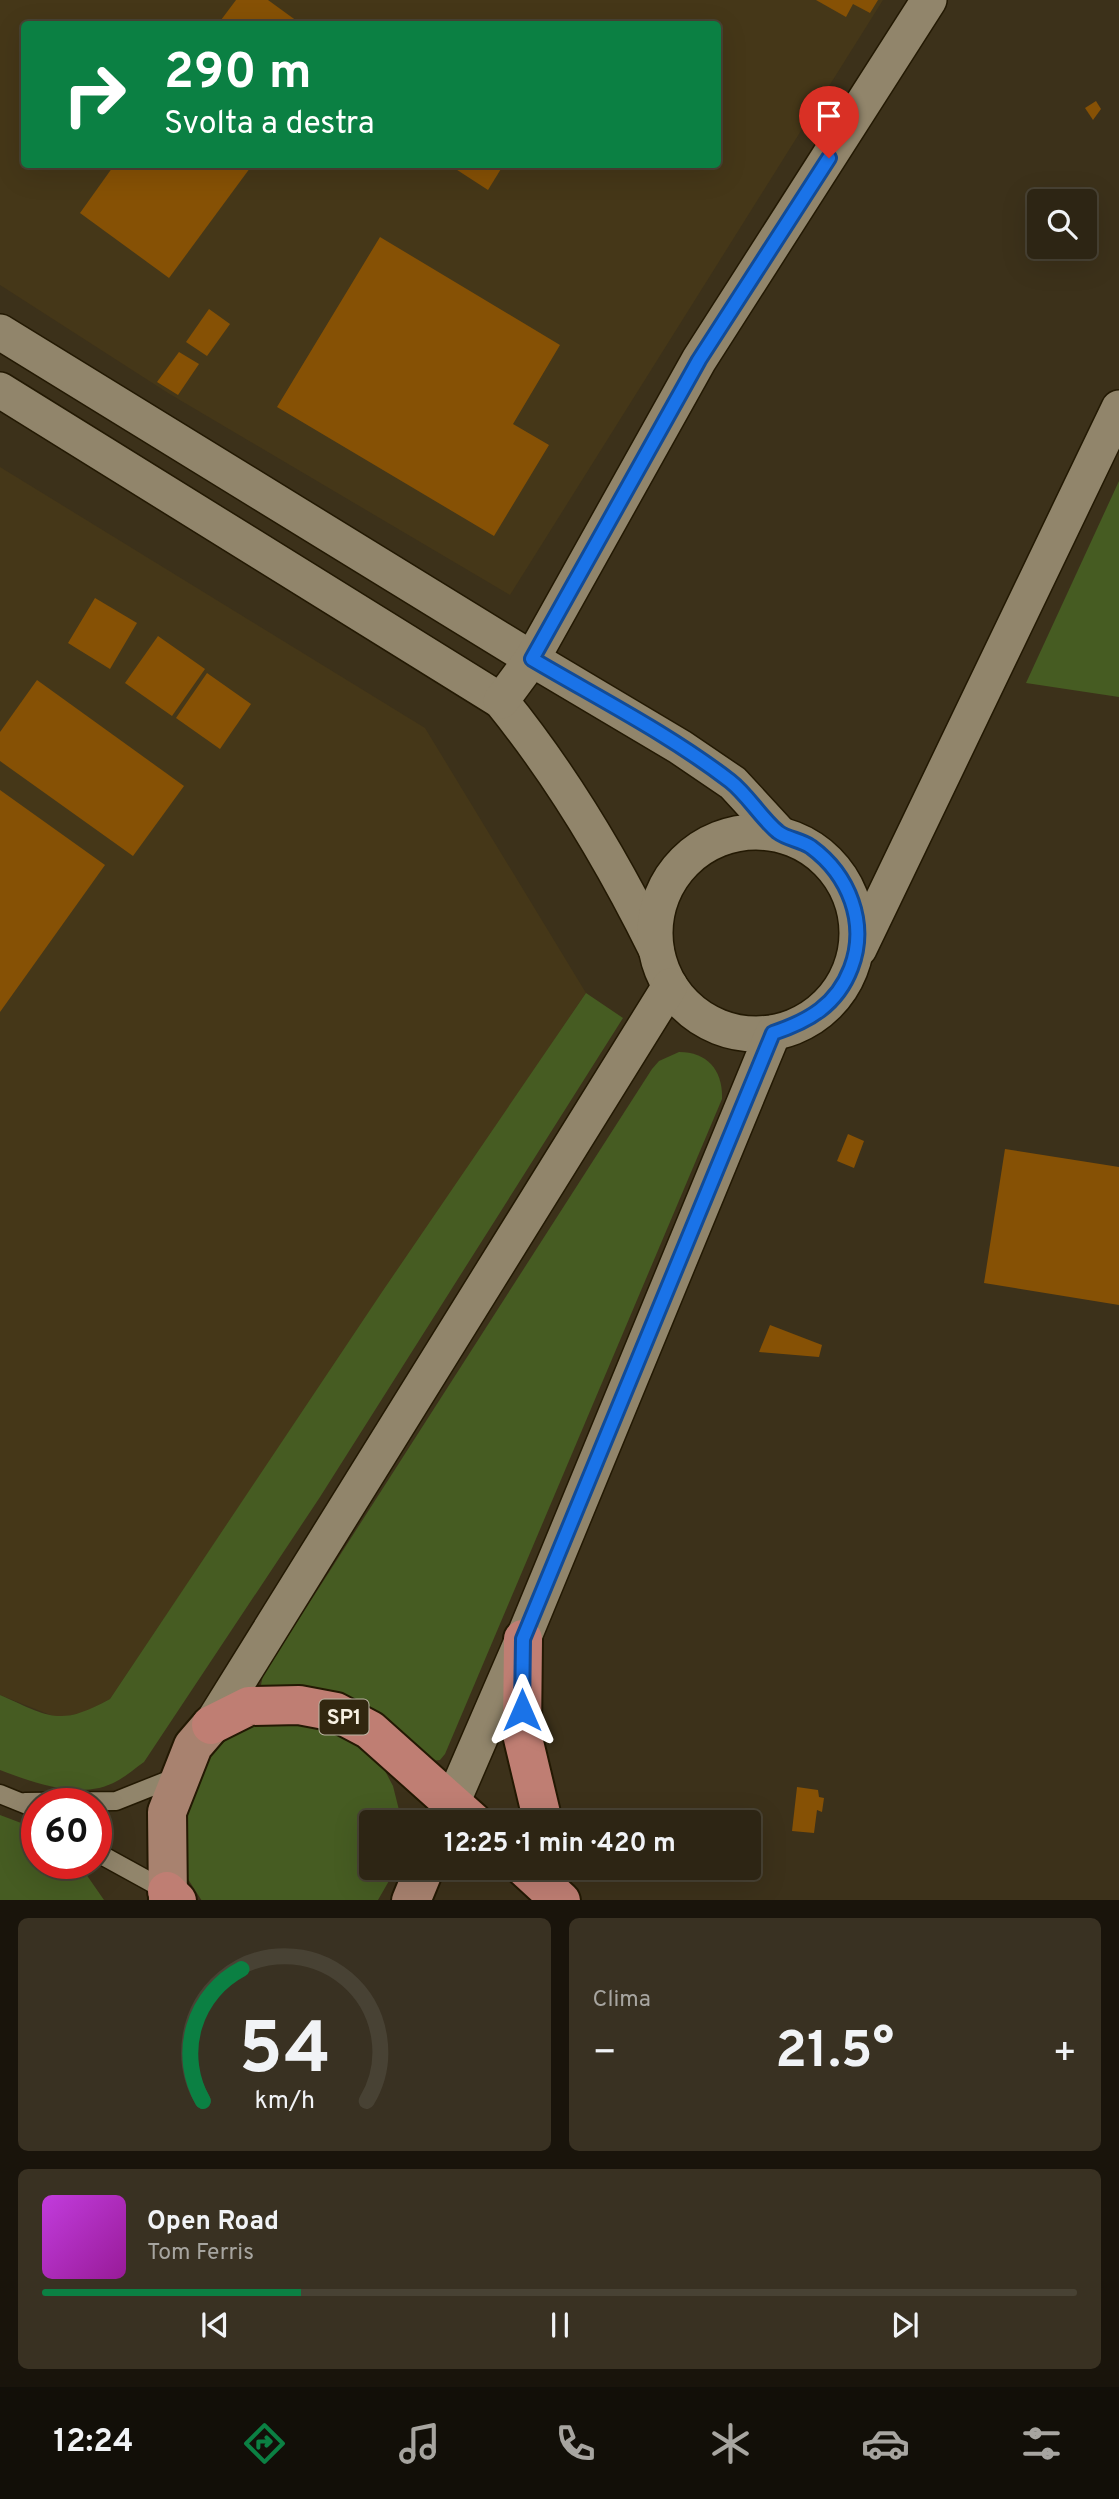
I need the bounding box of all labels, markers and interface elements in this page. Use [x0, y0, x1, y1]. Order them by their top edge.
text: 290 m [164, 44, 312, 106]
icon: right [49, 49, 140, 140]
pin [799, 86, 859, 158]
icon: arrive [810, 97, 848, 135]
text: Svolta a destra [164, 105, 375, 145]
map controls [1027, 189, 1097, 259]
button: search [1027, 189, 1097, 259]
position arrow [485, 1673, 559, 1747]
road number: SP1 [320, 1700, 368, 1734]
speed limit sign: 60 [21, 1788, 112, 1879]
text: 12:25 · 1 min · 420 m [444, 1828, 676, 1861]
text: Clima [593, 1986, 651, 2015]
text: 54 [238, 2007, 331, 2099]
text: 21.5° [775, 2020, 894, 2086]
text: − [593, 2030, 617, 2079]
text: + [1052, 2030, 1077, 2079]
text: km/h [254, 2085, 315, 2117]
text: Open Road [147, 2206, 279, 2239]
text: Tom Ferris [147, 2239, 254, 2268]
icon: previous [196, 2306, 234, 2344]
icon: pause [541, 2306, 579, 2344]
icon: next [886, 2306, 924, 2344]
icon: directions [240, 2419, 289, 2468]
icon: music [395, 2419, 444, 2468]
icon: phone [551, 2419, 600, 2468]
icon: climate [706, 2419, 755, 2468]
icon: car [861, 2419, 910, 2468]
icon: filters [1017, 2419, 1066, 2468]
text: 12:24 [53, 2423, 133, 2463]

